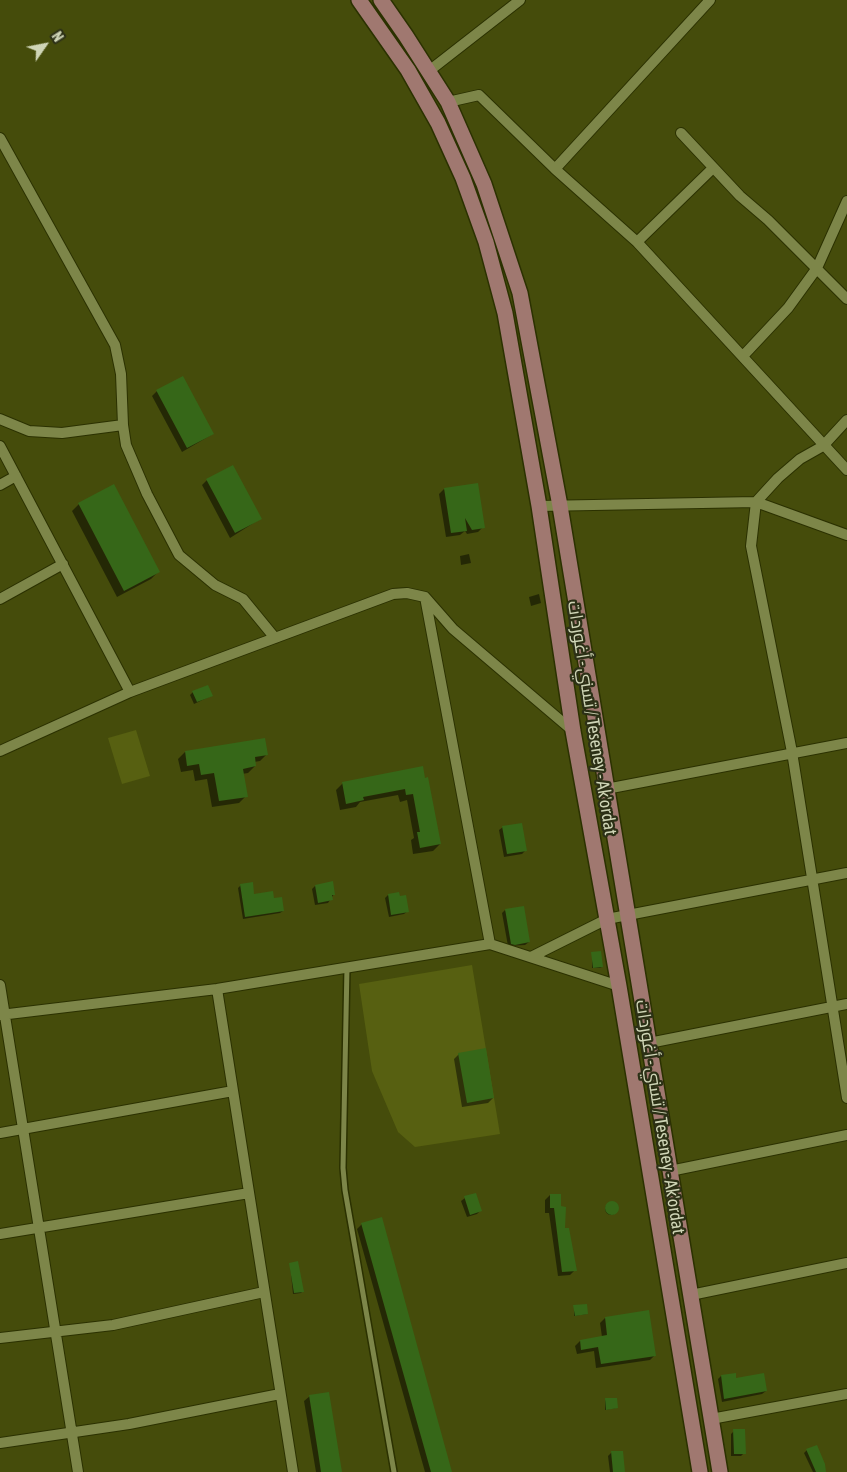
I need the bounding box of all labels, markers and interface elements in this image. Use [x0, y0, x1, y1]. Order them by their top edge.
north arrow [20, 20, 70, 70]
text: N [49, 29, 67, 45]
street label: تسني - أغوردات / Teseney - Ak'ordat [563, 599, 621, 837]
street label: تسني - أغوردات / Teseney - Ak'ordat [631, 998, 689, 1236]

